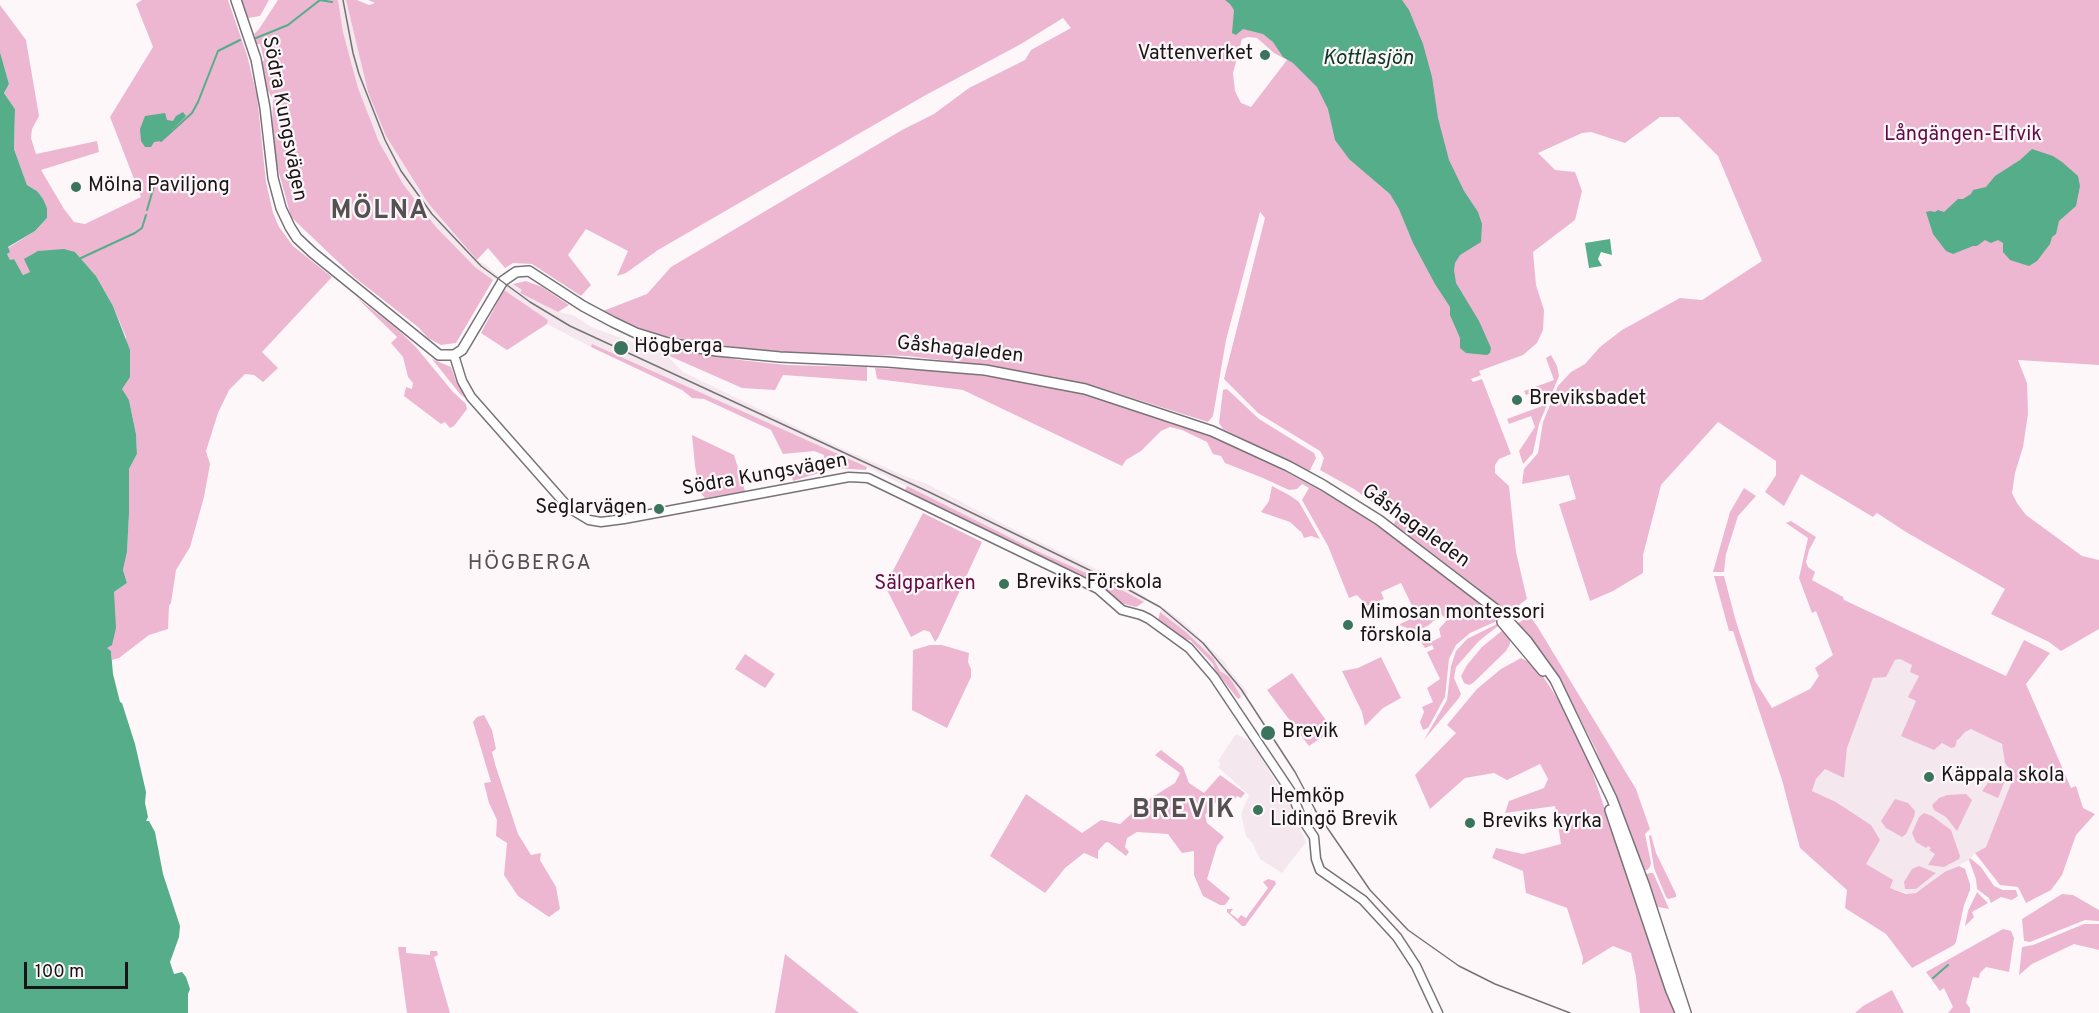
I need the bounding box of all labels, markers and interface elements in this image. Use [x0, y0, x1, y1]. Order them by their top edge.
street label: Södra Kungsvägen [255, 35, 311, 203]
place label: Vattenverket [1137, 43, 1253, 67]
water label: Kottlasjön [1322, 47, 1414, 73]
marker: Vattenverket [1258, 48, 1272, 62]
park label: Långängen-Elfvik [1884, 124, 2042, 148]
place label: Mölna Paviljong [88, 175, 230, 199]
marker: Mölna Paviljong [69, 180, 83, 194]
district label: MÖLNA [331, 197, 429, 229]
street label: Gåshagaleden [895, 332, 1025, 370]
place label: Högberga [634, 336, 722, 360]
marker: Högberga [612, 339, 630, 357]
place label: Breviksbadet [1529, 388, 1646, 412]
marker: Breviksbadet [1510, 393, 1524, 407]
street label: Södra Kungsvägen [681, 450, 849, 502]
street label: Gåshagaleden [1356, 480, 1474, 574]
place label: Seglarvägen [535, 497, 647, 521]
marker: Seglarvägen [652, 502, 666, 516]
district label: HÖGBERGA [468, 552, 592, 578]
place label: Breviks Förskola [1016, 572, 1162, 596]
park label: Sälgparken [874, 573, 976, 597]
marker: Breviks Förskola [997, 577, 1011, 591]
place label: Mimosan montessori förskola [1360, 602, 1545, 649]
marker: Mimosan montessori förskola [1341, 618, 1355, 632]
place label: Brevik [1282, 721, 1339, 745]
marker: Brevik [1259, 724, 1277, 742]
place label: Käppala skola [1941, 765, 2064, 789]
marker: Käppala skola [1922, 770, 1936, 784]
place label: Hemköp Lidingö Brevik [1270, 786, 1398, 833]
district label: BREVIK [1132, 796, 1236, 828]
marker: Hemköp Lidingö Brevik [1251, 803, 1265, 817]
place label: Breviks kyrka [1482, 811, 1602, 835]
marker: Breviks kyrka [1463, 816, 1477, 830]
scale bar [27, 950, 130, 988]
text: 100 m [35, 961, 84, 984]

